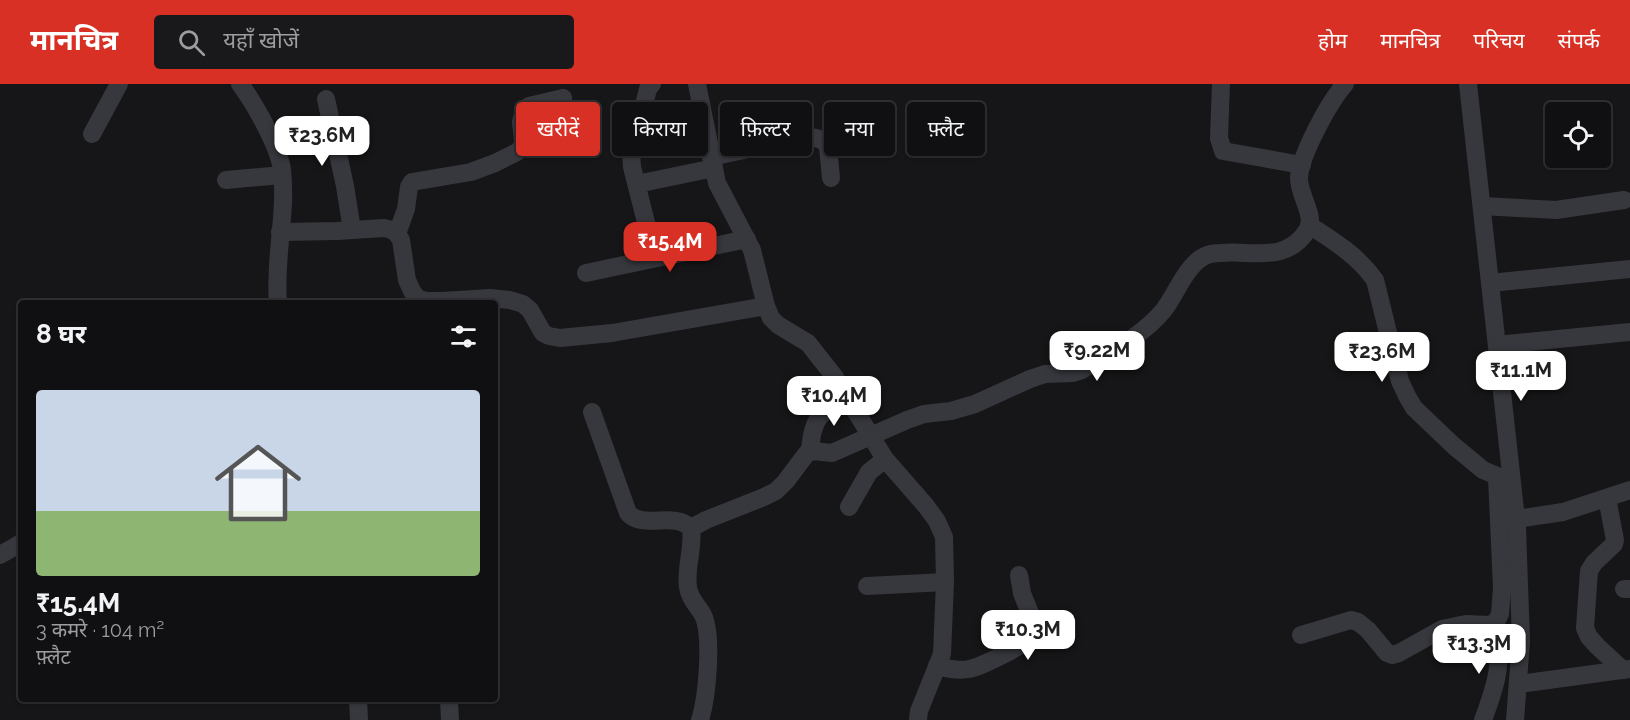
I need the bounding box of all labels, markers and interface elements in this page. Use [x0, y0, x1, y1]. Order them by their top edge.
search box [154, 15, 574, 69]
text: मानचित्र [30, 24, 118, 57]
icon: search [175, 26, 208, 59]
text: यहाँ खोजें [223, 27, 299, 53]
text: होम [1318, 28, 1347, 53]
text: मानचित्र [1380, 28, 1440, 53]
text: परिचय [1473, 28, 1525, 53]
text: संपर्क [1558, 28, 1600, 53]
chip: खरीदें [516, 102, 600, 156]
chip: किराया [612, 102, 708, 156]
chip: फ़िल्टर [720, 102, 812, 156]
chip: नया [824, 102, 895, 156]
chip: फ़्लैट [907, 102, 985, 156]
map controls [1545, 102, 1611, 168]
button: locate [1545, 102, 1611, 168]
pin: ₹23.6M [273, 116, 371, 167]
text: ₹23.6M [288, 123, 356, 147]
pin: ₹15.4M [621, 222, 719, 273]
text: ₹15.4M [638, 229, 702, 253]
text: 8 घर [36, 319, 86, 349]
icon: filters [447, 320, 480, 353]
pin: ₹9.22M [1048, 331, 1146, 382]
pin: ₹23.6M [1333, 332, 1431, 383]
text: ₹9.22M [1064, 338, 1130, 362]
text: ₹23.6M [1348, 339, 1416, 363]
pin: ₹11.1M [1472, 351, 1570, 402]
text: ₹11.1M [1490, 358, 1552, 382]
pin: ₹10.4M [785, 376, 883, 427]
text: ₹10.4M [801, 383, 867, 407]
icon: home [204, 429, 312, 537]
text: ₹15.4M [36, 588, 120, 618]
pin: ₹10.3M [979, 610, 1077, 661]
text: ₹10.3M [995, 617, 1061, 641]
text: 3 कमरे · 104 m² [36, 618, 164, 642]
pin: ₹13.3M [1430, 624, 1528, 675]
text: ₹13.3M [1447, 631, 1511, 655]
text: फ़्लैट [36, 645, 71, 669]

